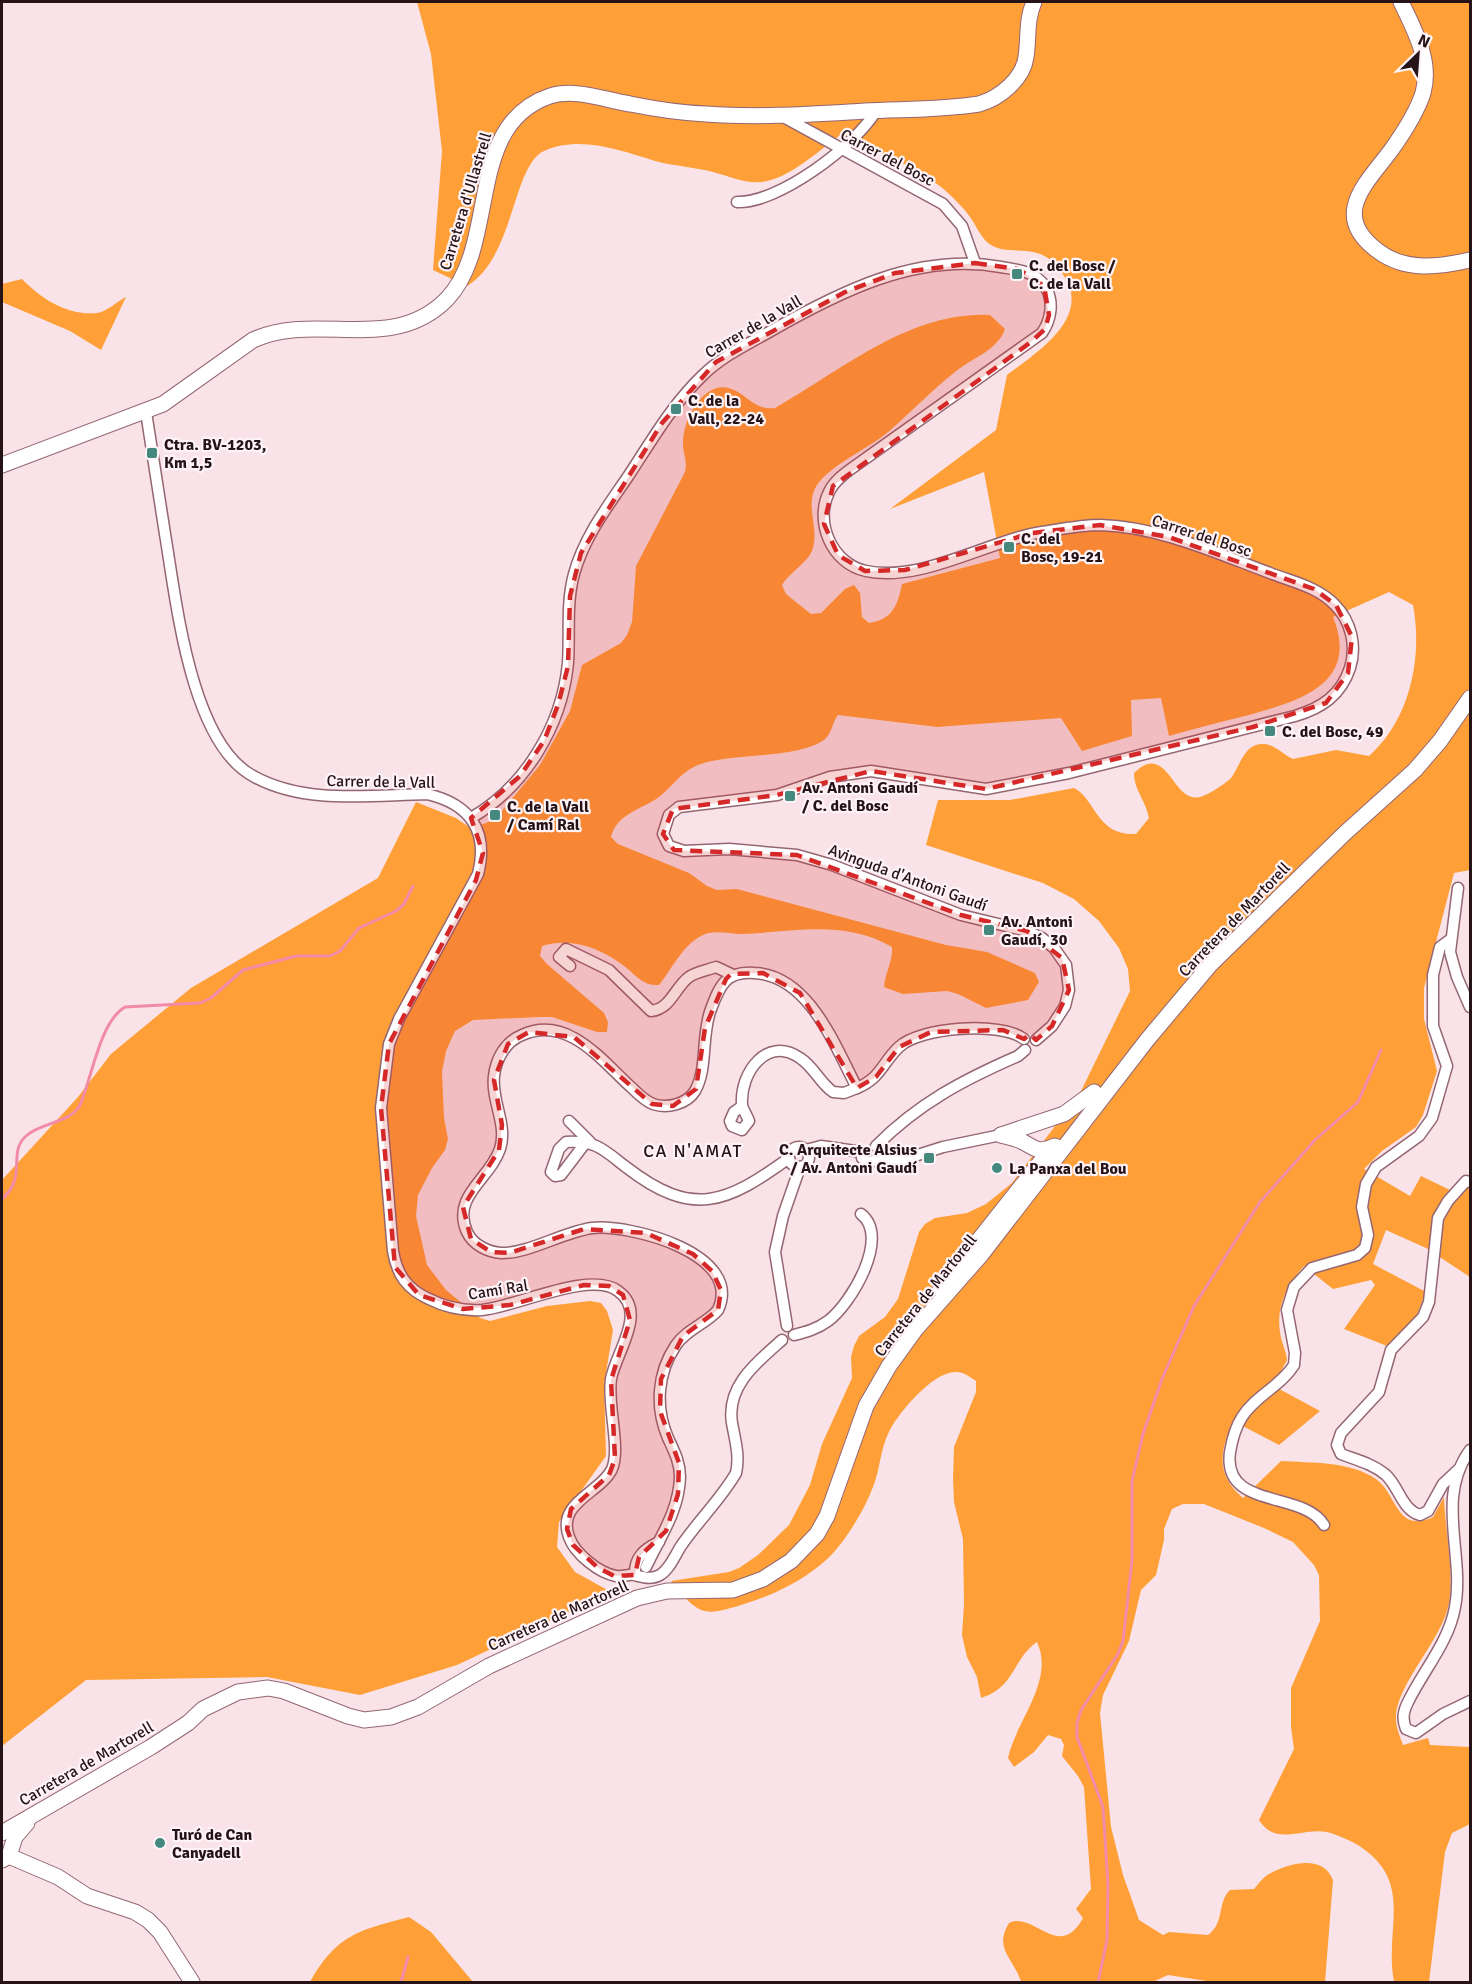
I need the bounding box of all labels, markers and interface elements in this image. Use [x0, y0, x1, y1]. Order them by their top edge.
north arrow [1388, 24, 1448, 84]
text: N [1415, 30, 1433, 53]
street label: Carrer del Bosc [837, 125, 938, 191]
street label: Carretera d'Ullastrell [435, 130, 497, 273]
place label: C. del Bosc / C. de la Vall [1029, 256, 1116, 294]
marker: C. del Bosc / C. de la Vall [1010, 267, 1024, 281]
street label: Carrer de la Vall [701, 291, 806, 363]
place label: C. de la Vall, 22-24 [688, 391, 764, 429]
marker: C. de la Vall, 22-24 [669, 402, 683, 416]
place label: Ctra. BV-1203, Km 1,5 [164, 435, 266, 473]
marker: Ctra. BV-1203, Km 1,5 [145, 446, 159, 460]
street label: Carrer del Bosc [1149, 510, 1254, 562]
place label: C. del Bosc, 19-21 [1021, 529, 1103, 567]
marker: C. del Bosc, 19-21 [1002, 540, 1016, 554]
place label: C. del Bosc, 49 [1282, 722, 1384, 742]
marker: C. del Bosc, 49 [1263, 724, 1277, 738]
street label: Carrer de la Vall [326, 771, 436, 793]
place label: Av. Antoni Gaudí / C. del Bosc [802, 778, 918, 816]
marker: Av. Antoni Gaudí / C. del Bosc [783, 789, 797, 803]
place label: C. de la Vall / Camí Ral [507, 797, 589, 835]
marker: C. de la Vall / Camí Ral [488, 808, 502, 822]
street label: Avinguda d'Antoni Gaudí [826, 840, 990, 916]
street label: Carretera de Martorell [1175, 858, 1295, 981]
place label: Av. Antoni Gaudí, 30 [1001, 912, 1073, 950]
marker: Av. Antoni Gaudí, 30 [982, 923, 996, 937]
district label: CA N'AMAT [643, 1140, 743, 1162]
place label: C. Arquitecte Alsius / Av. Antoni Gaudí [779, 1140, 917, 1178]
marker: C. Arquitecte Alsius / Av. Antoni Gaudí [922, 1151, 936, 1165]
place label: La Panxa del Bou [1009, 1159, 1127, 1179]
marker: La Panxa del Bou [990, 1161, 1004, 1175]
street label: Carretera de Martorell [870, 1230, 982, 1361]
street label: Camí Ral [467, 1275, 530, 1305]
street label: Carretera de Martorell [485, 1576, 632, 1656]
street label: Carretera de Martorell [16, 1717, 158, 1810]
place label: Turó de Can Canyadell [172, 1825, 253, 1863]
marker: Turó de Can Canyadell [153, 1836, 167, 1850]

